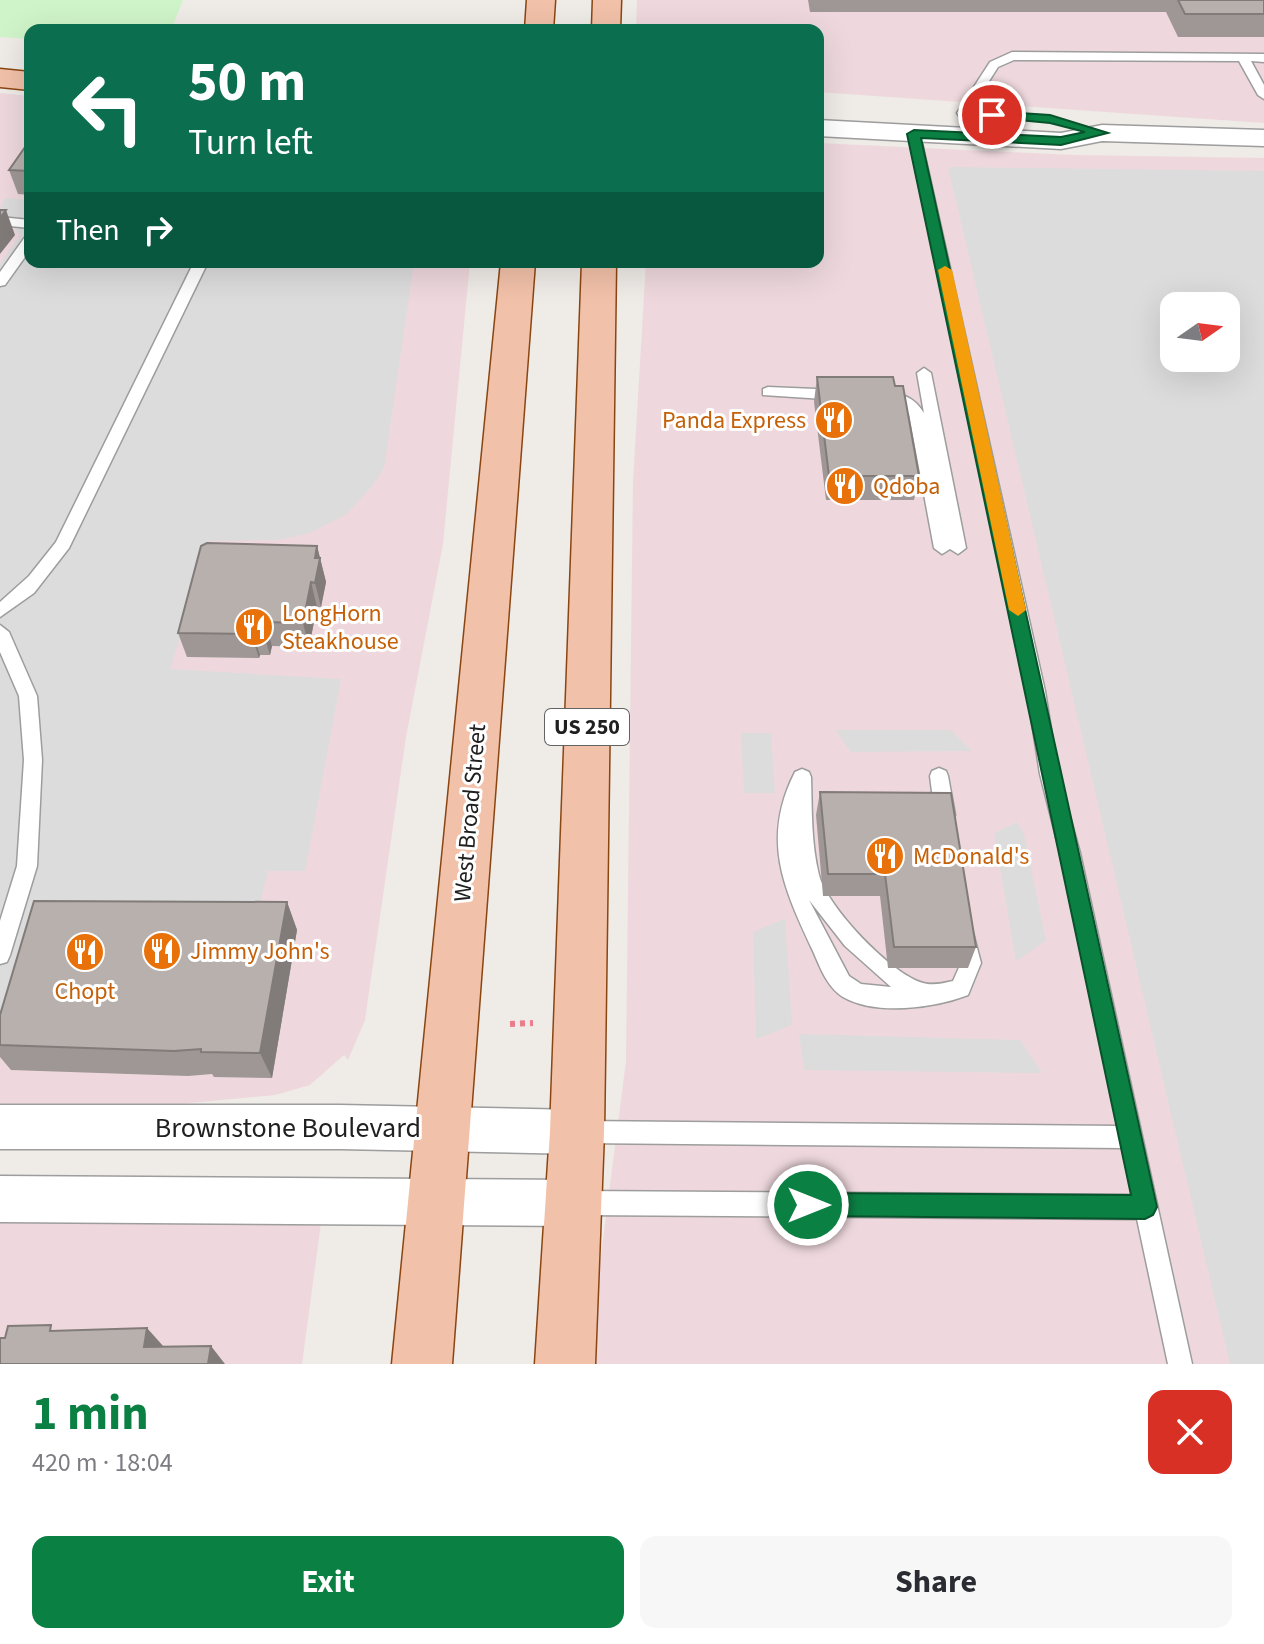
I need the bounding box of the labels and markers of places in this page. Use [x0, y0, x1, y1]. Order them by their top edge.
pin [958, 81, 1026, 149]
restaurant icon: Panda Express [813, 399, 855, 441]
place label: Panda Express [662, 403, 806, 438]
restaurant icon: Qdoba [824, 465, 866, 507]
place label: Qdoba [873, 469, 940, 504]
place label: LongHorn Steakhouse [282, 596, 399, 659]
restaurant icon: LongHorn Steakhouse [233, 606, 275, 648]
restaurant icon: McDonald's [864, 835, 906, 877]
place label: McDonald's [913, 839, 1029, 874]
restaurant icon: Jimmy John's [141, 930, 183, 972]
restaurant icon: Chopt [64, 931, 106, 973]
place label: Jimmy John's [190, 934, 329, 969]
place label: Chopt [55, 974, 115, 1009]

